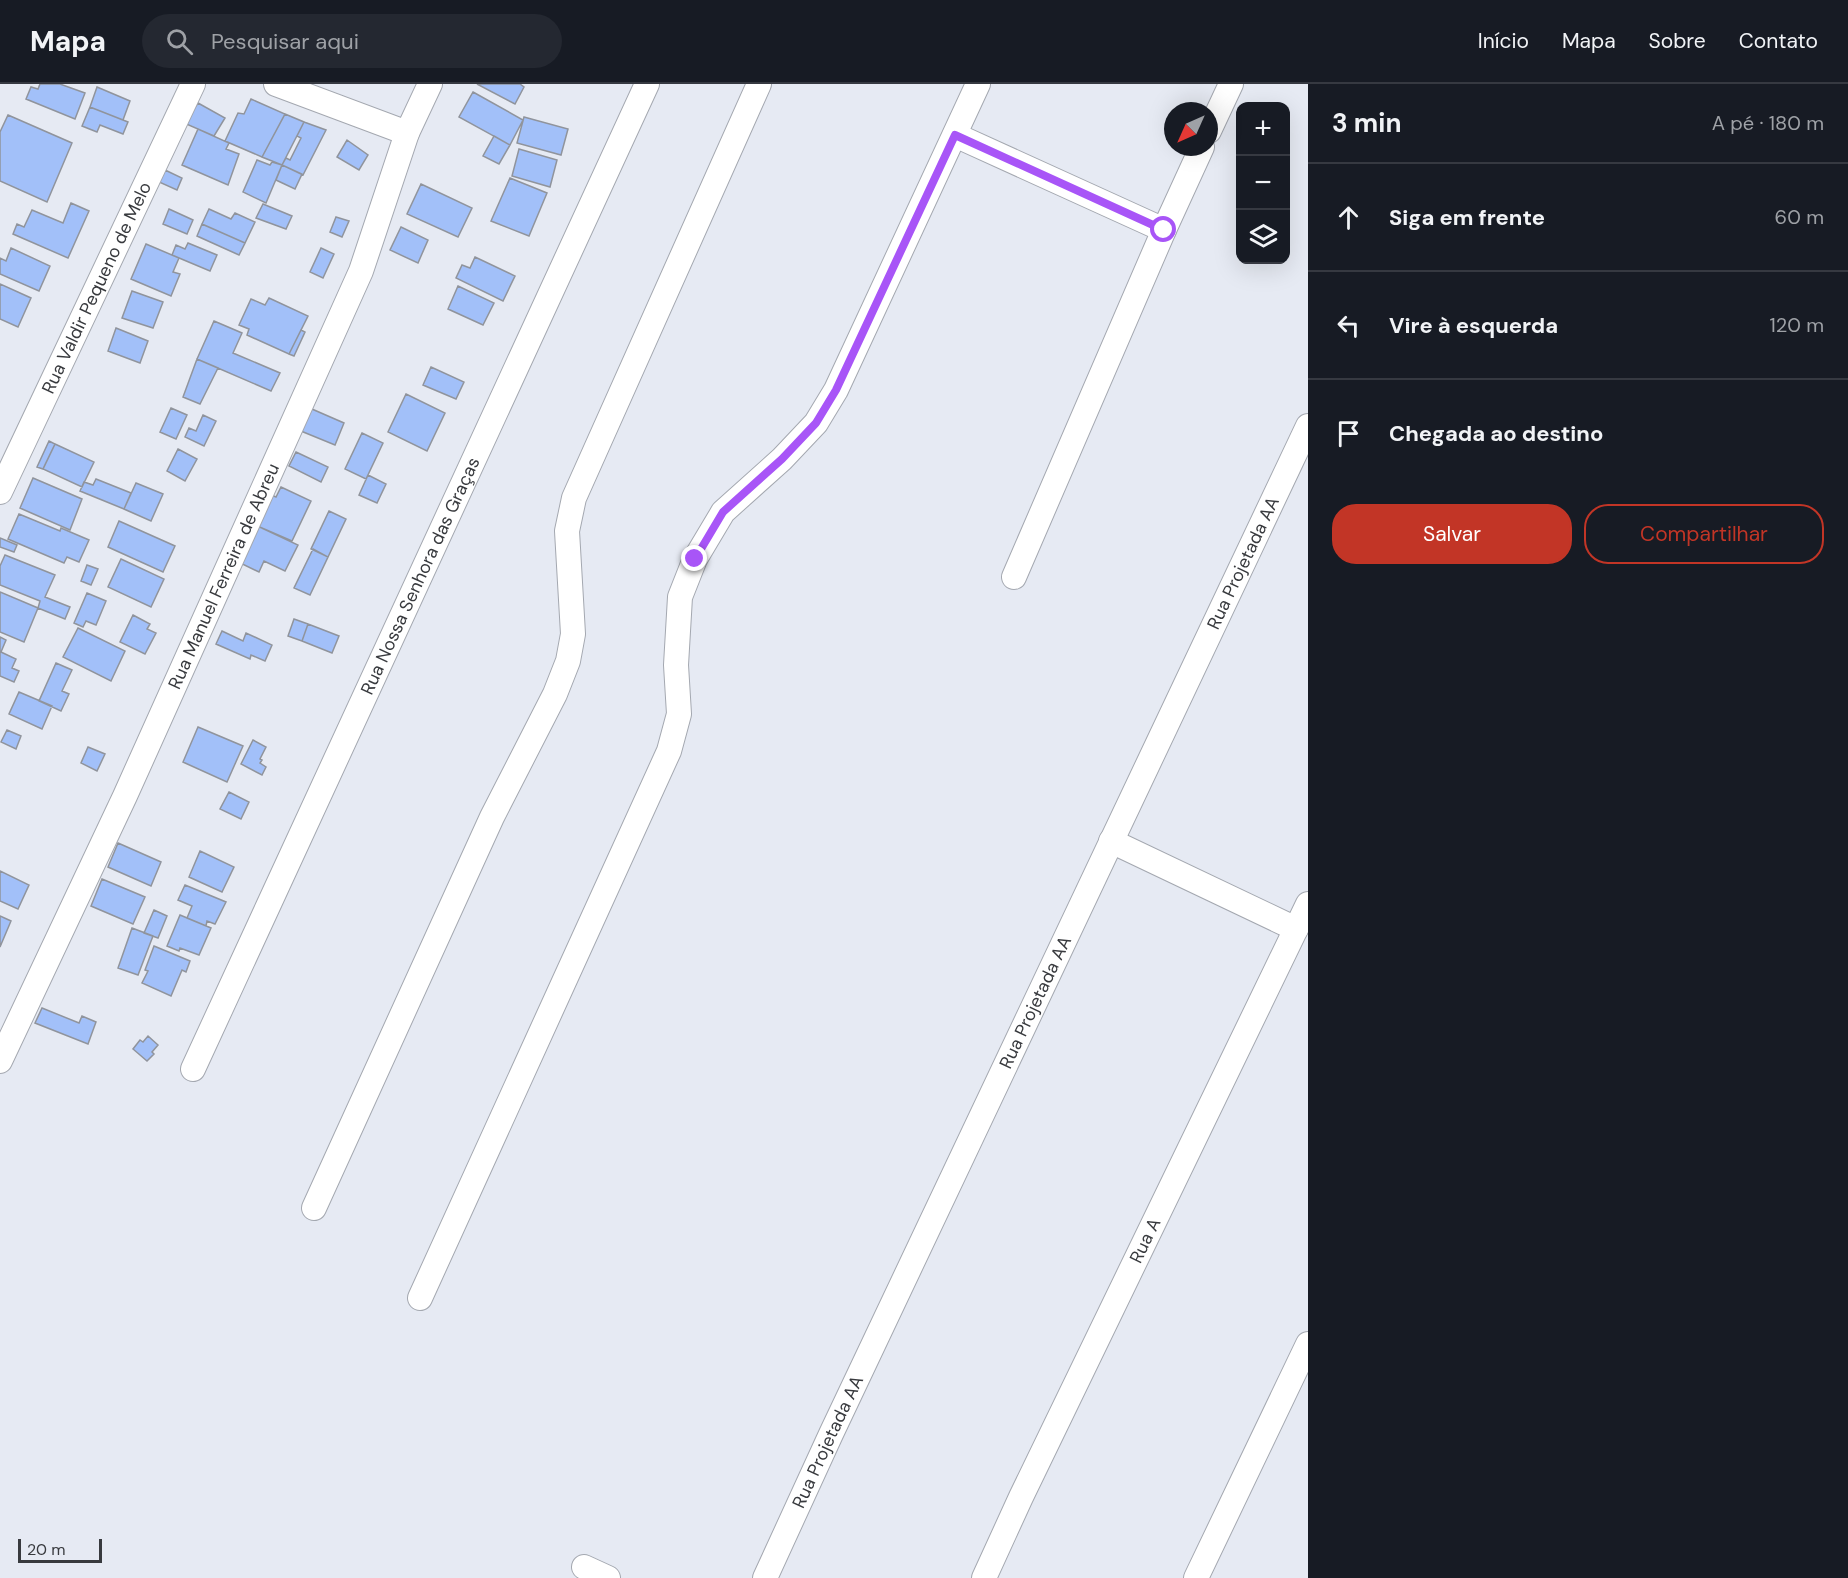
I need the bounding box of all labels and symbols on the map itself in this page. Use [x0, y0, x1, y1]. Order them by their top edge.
north arrow [1164, 102, 1218, 156]
street label: Rua Valdir Pequeno de Melo [36, 178, 157, 398]
route start [1150, 216, 1176, 242]
street label: Rua Nossa Senhora das Graças [355, 453, 485, 698]
street label: Rua Manuel Ferreira de Abreu [163, 460, 285, 693]
street label: Rua Projetada AA [1202, 493, 1285, 633]
route end [681, 545, 707, 571]
street label: Rua Projetada AA [994, 932, 1077, 1073]
street label: Rua A [1124, 1214, 1166, 1267]
street label: Rua Projetada AA [787, 1371, 869, 1512]
scale bar [18, 1536, 102, 1564]

